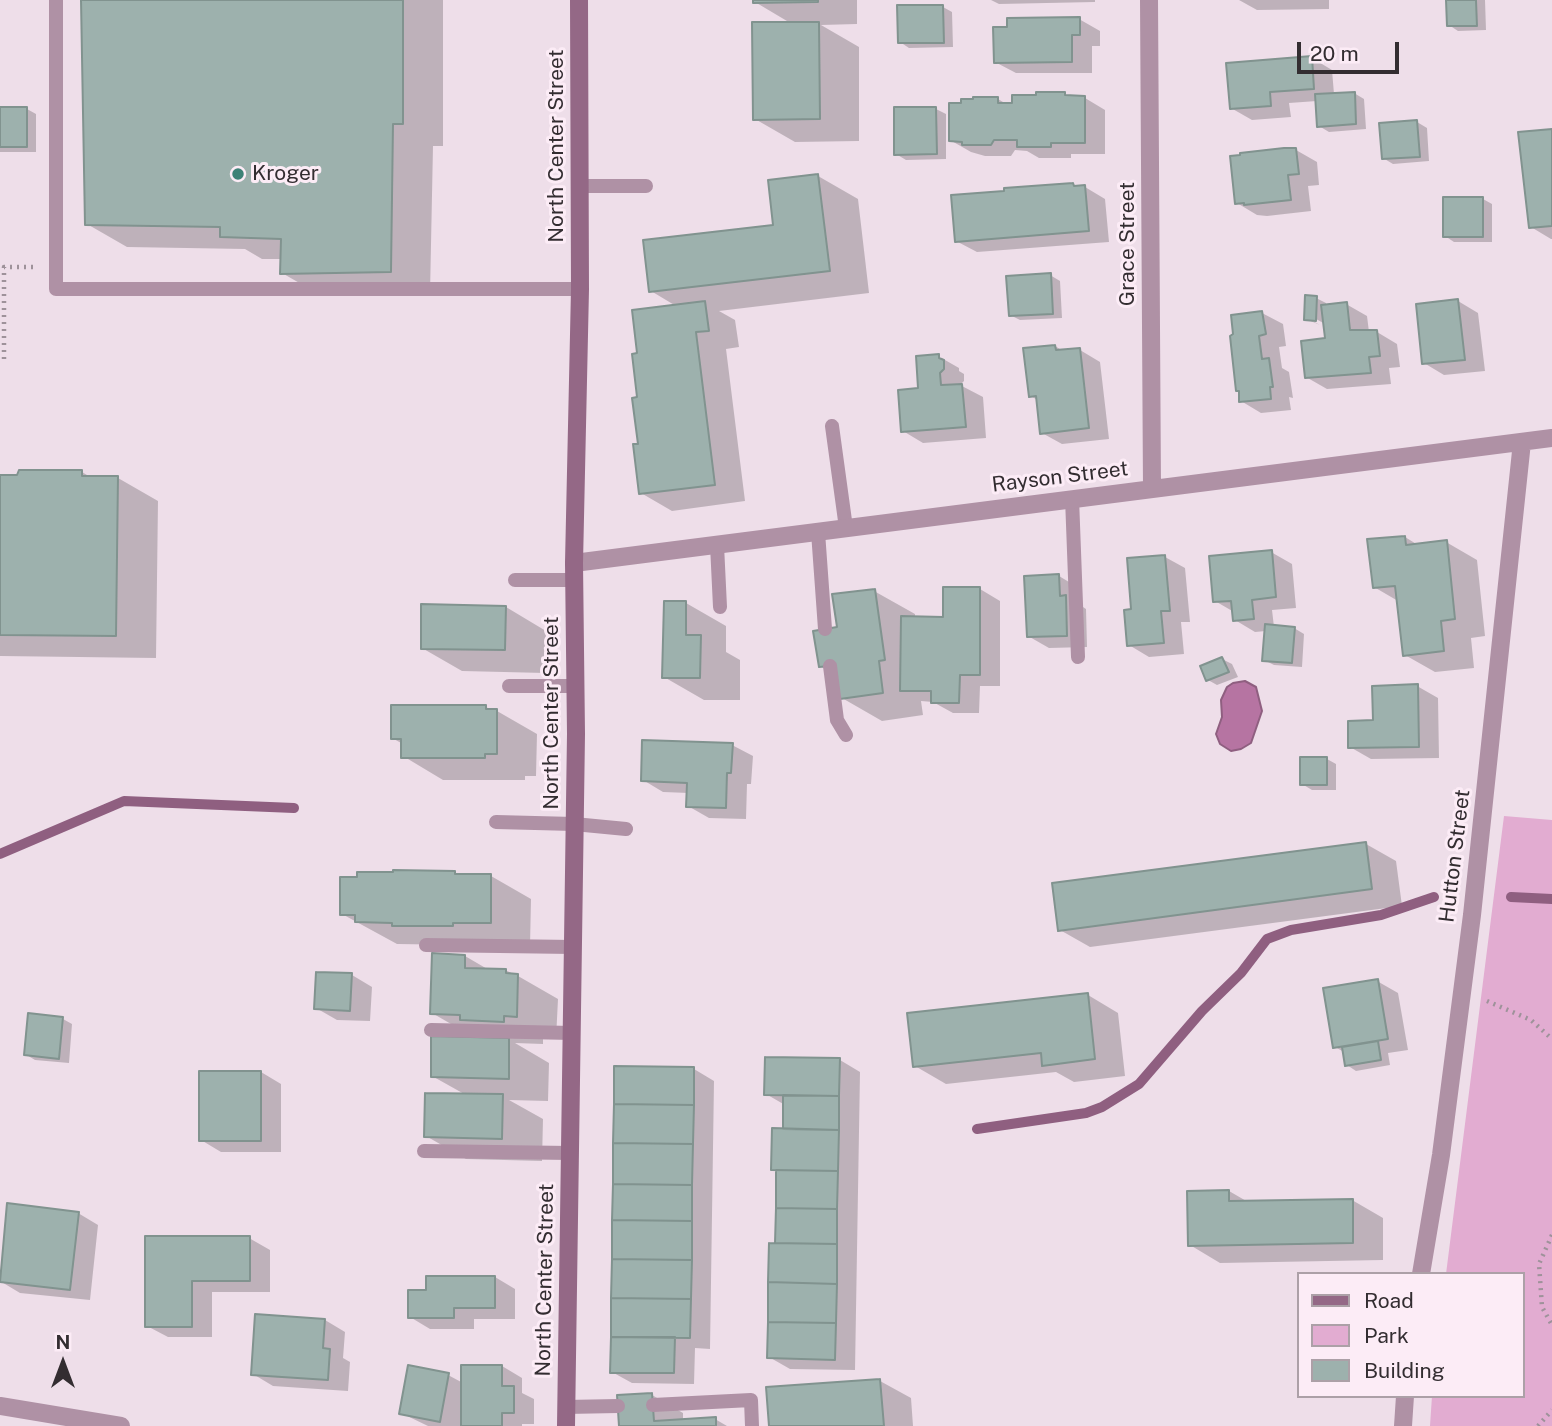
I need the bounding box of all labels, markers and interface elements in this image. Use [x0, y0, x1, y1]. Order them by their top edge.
scale bar [1300, 28, 1402, 72]
text: 20 m [1310, 41, 1359, 66]
street label: North Center Street [544, 49, 570, 243]
place label: Kroger [252, 161, 319, 187]
marker: Kroger [230, 166, 246, 182]
street label: Grace Street [1115, 182, 1141, 306]
street label: Rayson Street [990, 456, 1130, 498]
street label: North Center Street [539, 616, 565, 810]
street label: Hutton Street [1434, 788, 1476, 924]
street label: North Center Street [531, 1183, 559, 1377]
legend [1296, 1272, 1524, 1398]
text: Road [1364, 1288, 1414, 1313]
text: Park [1364, 1323, 1409, 1348]
north arrow [28, 1328, 98, 1398]
text: N [56, 1331, 70, 1353]
text: Building [1364, 1358, 1445, 1383]

